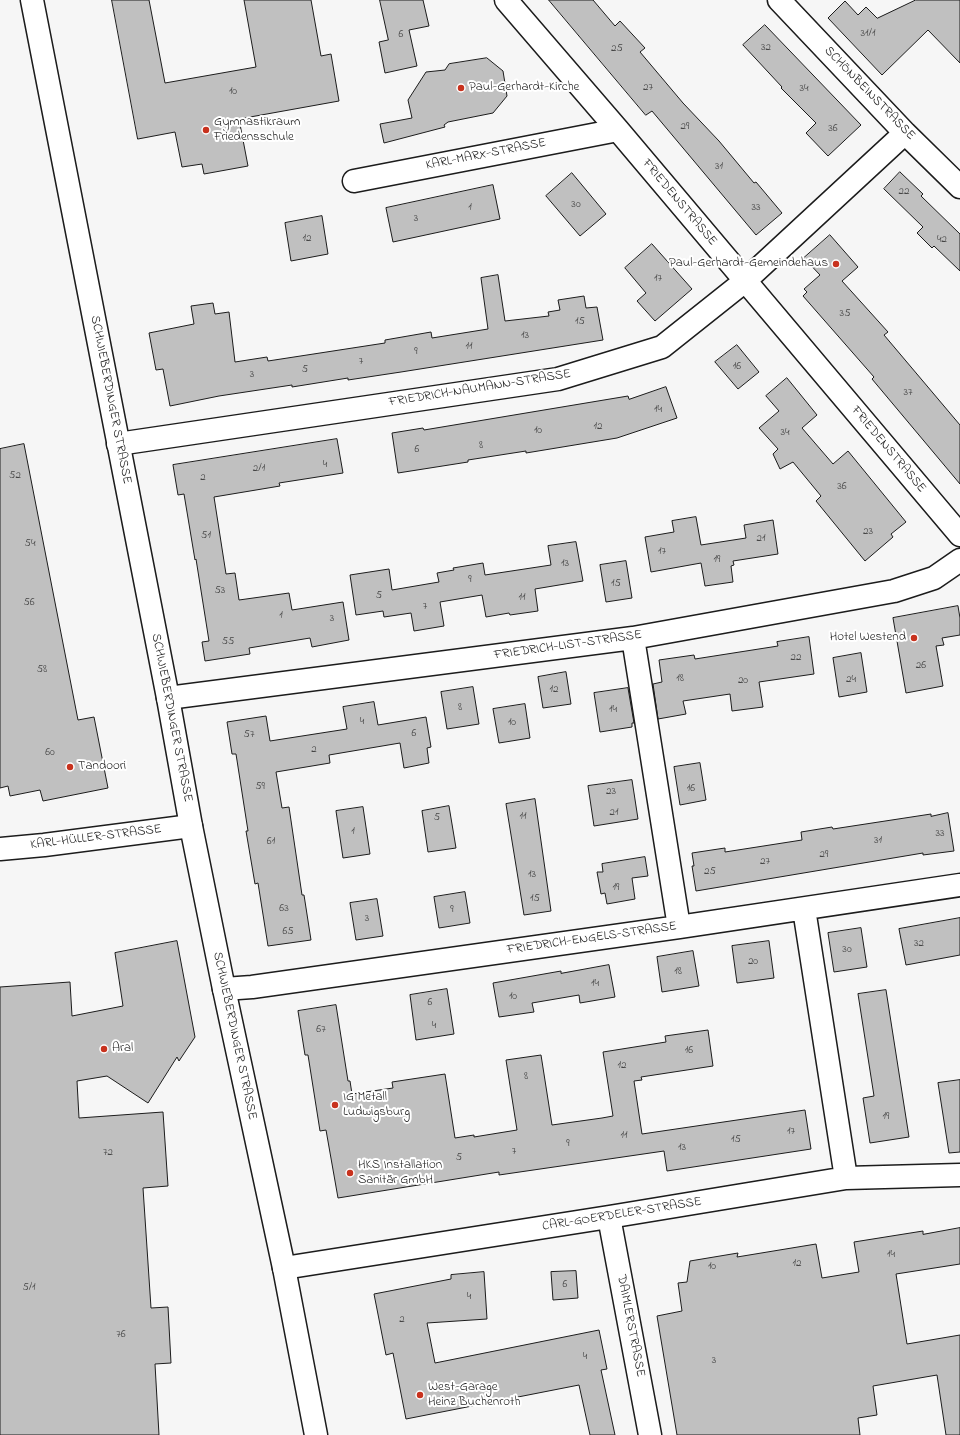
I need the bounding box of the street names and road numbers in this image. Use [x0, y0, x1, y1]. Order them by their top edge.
street label: SCHÖNBEINSTRASSE [820, 44, 918, 144]
street label: KARL-MARX-STRASSE [425, 136, 547, 174]
street label: FRIEDENSTRASSE [638, 157, 720, 249]
street label: SCHWIEBERDINGER STRASSE [86, 314, 134, 486]
street label: FRIEDRICH-NAUMANN-STRASSE [388, 367, 572, 411]
street label: FRIEDENSTRASSE [847, 404, 929, 496]
street label: FRIEDRICH-LIST-STRASSE [493, 628, 643, 664]
street label: SCHWIEBERDINGER STRASSE [147, 632, 195, 804]
street label: KARL-HÜLLER-STRASSE [30, 822, 162, 854]
street label: FRIEDRICH-ENGELS-STRASSE [506, 919, 678, 959]
street label: SCHWIEBERDINGER STRASSE [209, 951, 259, 1121]
street label: CARL-GOERDELER-STRASSE [541, 1195, 703, 1235]
street label: DAIMLERSTRASSE [612, 1273, 648, 1379]

